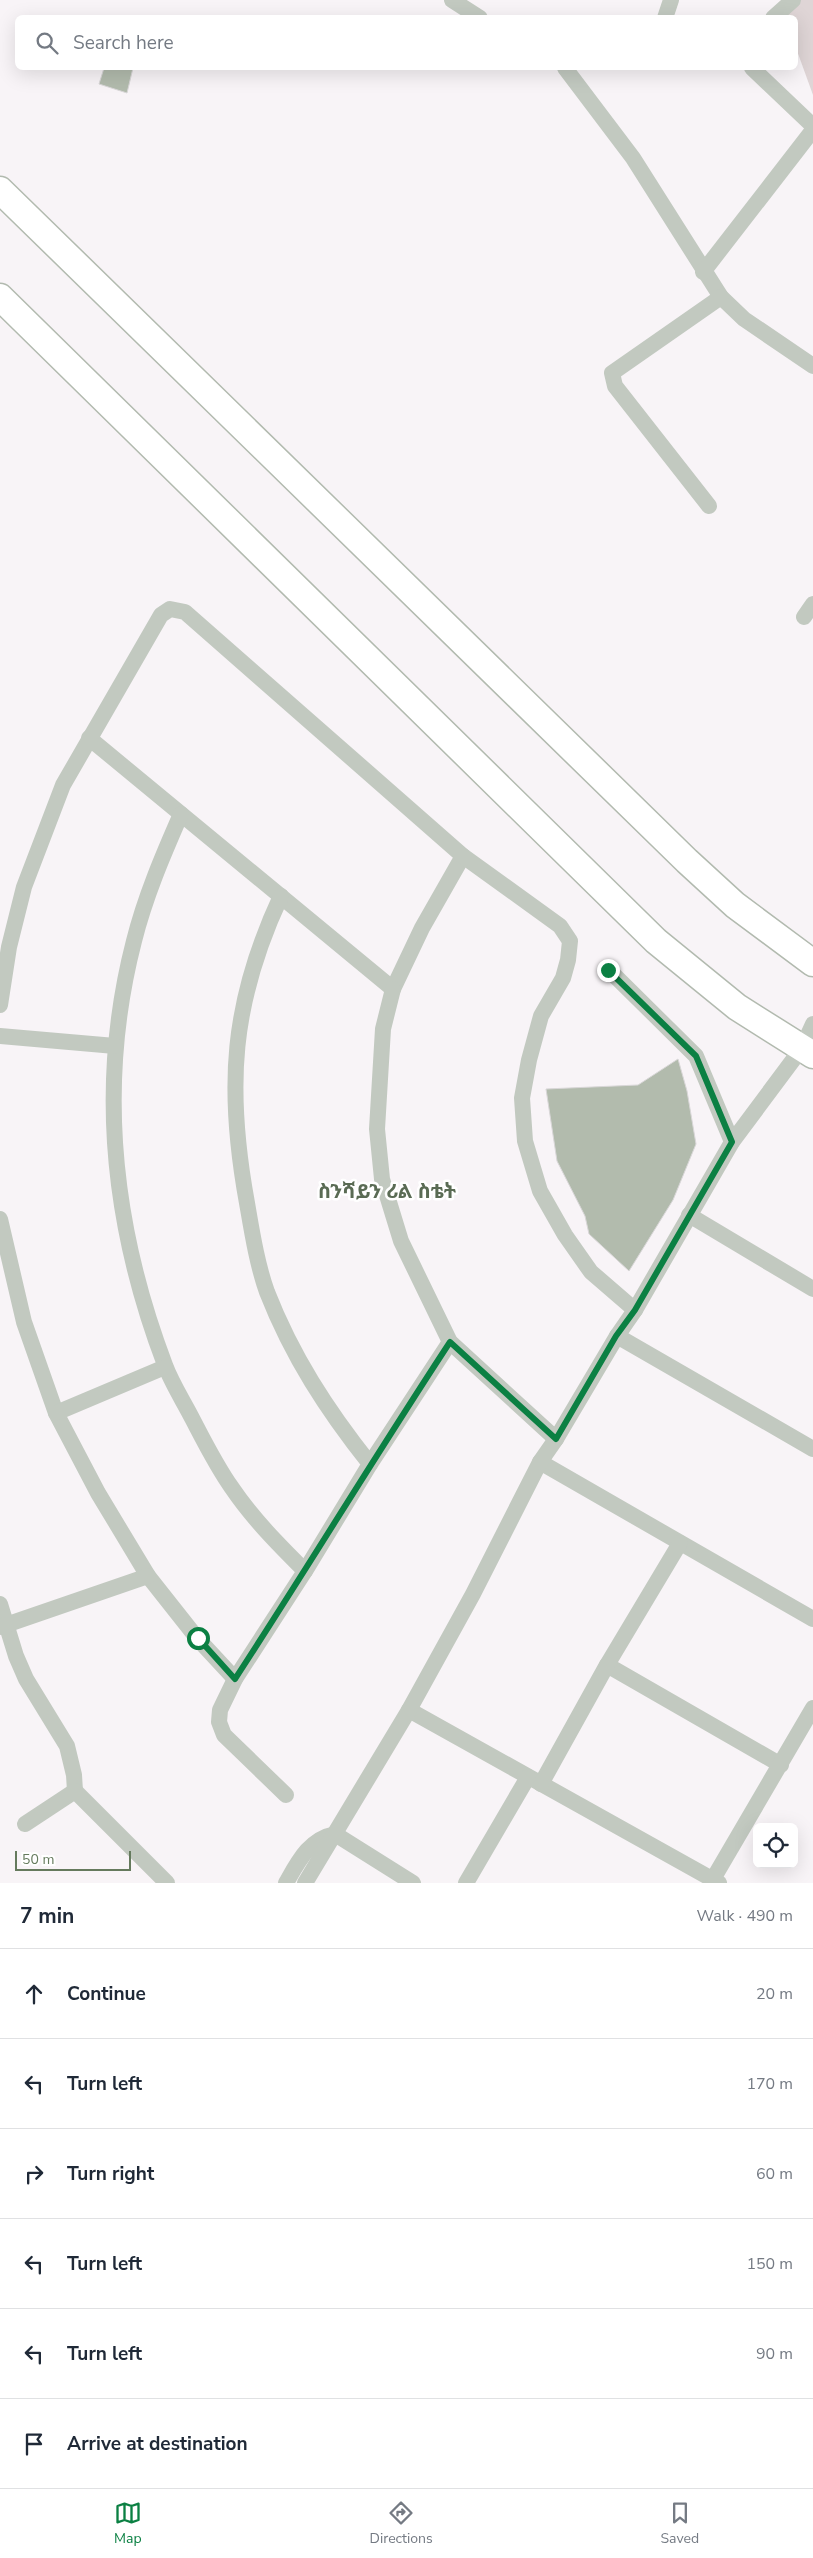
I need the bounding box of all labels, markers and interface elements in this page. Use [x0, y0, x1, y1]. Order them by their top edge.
search box [15, 15, 798, 70]
icon: search [33, 29, 61, 57]
text: Search here [73, 30, 174, 56]
route end [597, 959, 620, 982]
district label: ስንሻይን ሪል ስቴት [318, 1178, 457, 1205]
route start [187, 1627, 210, 1650]
map controls [753, 1823, 798, 1868]
button: locate [753, 1823, 798, 1868]
scale bar [15, 1848, 131, 1871]
text: 50 m [22, 1850, 54, 1869]
text: 7 min [20, 1902, 74, 1930]
text: Walk · 490 m [697, 1905, 793, 1927]
icon: ahead [20, 1980, 48, 2008]
text: Continue [67, 1981, 146, 2007]
text: 20 m [756, 1983, 793, 2005]
icon: left [20, 2070, 48, 2098]
text: Turn left [67, 2071, 142, 2097]
text: 170 m [746, 2073, 793, 2095]
icon: right [20, 2160, 48, 2188]
text: Turn right [67, 2161, 154, 2187]
text: 60 m [756, 2163, 793, 2185]
icon: left [20, 2250, 48, 2278]
text: Turn left [67, 2251, 142, 2277]
text: 150 m [746, 2253, 793, 2275]
icon: left [20, 2340, 48, 2368]
text: Turn left [67, 2341, 142, 2367]
text: 90 m [756, 2343, 793, 2365]
icon: arrive [20, 2430, 48, 2458]
text: Arrive at destination [67, 2431, 248, 2457]
tab: Map [114, 2499, 142, 2548]
tab: Directions [370, 2499, 433, 2548]
tab: Saved [660, 2499, 699, 2548]

